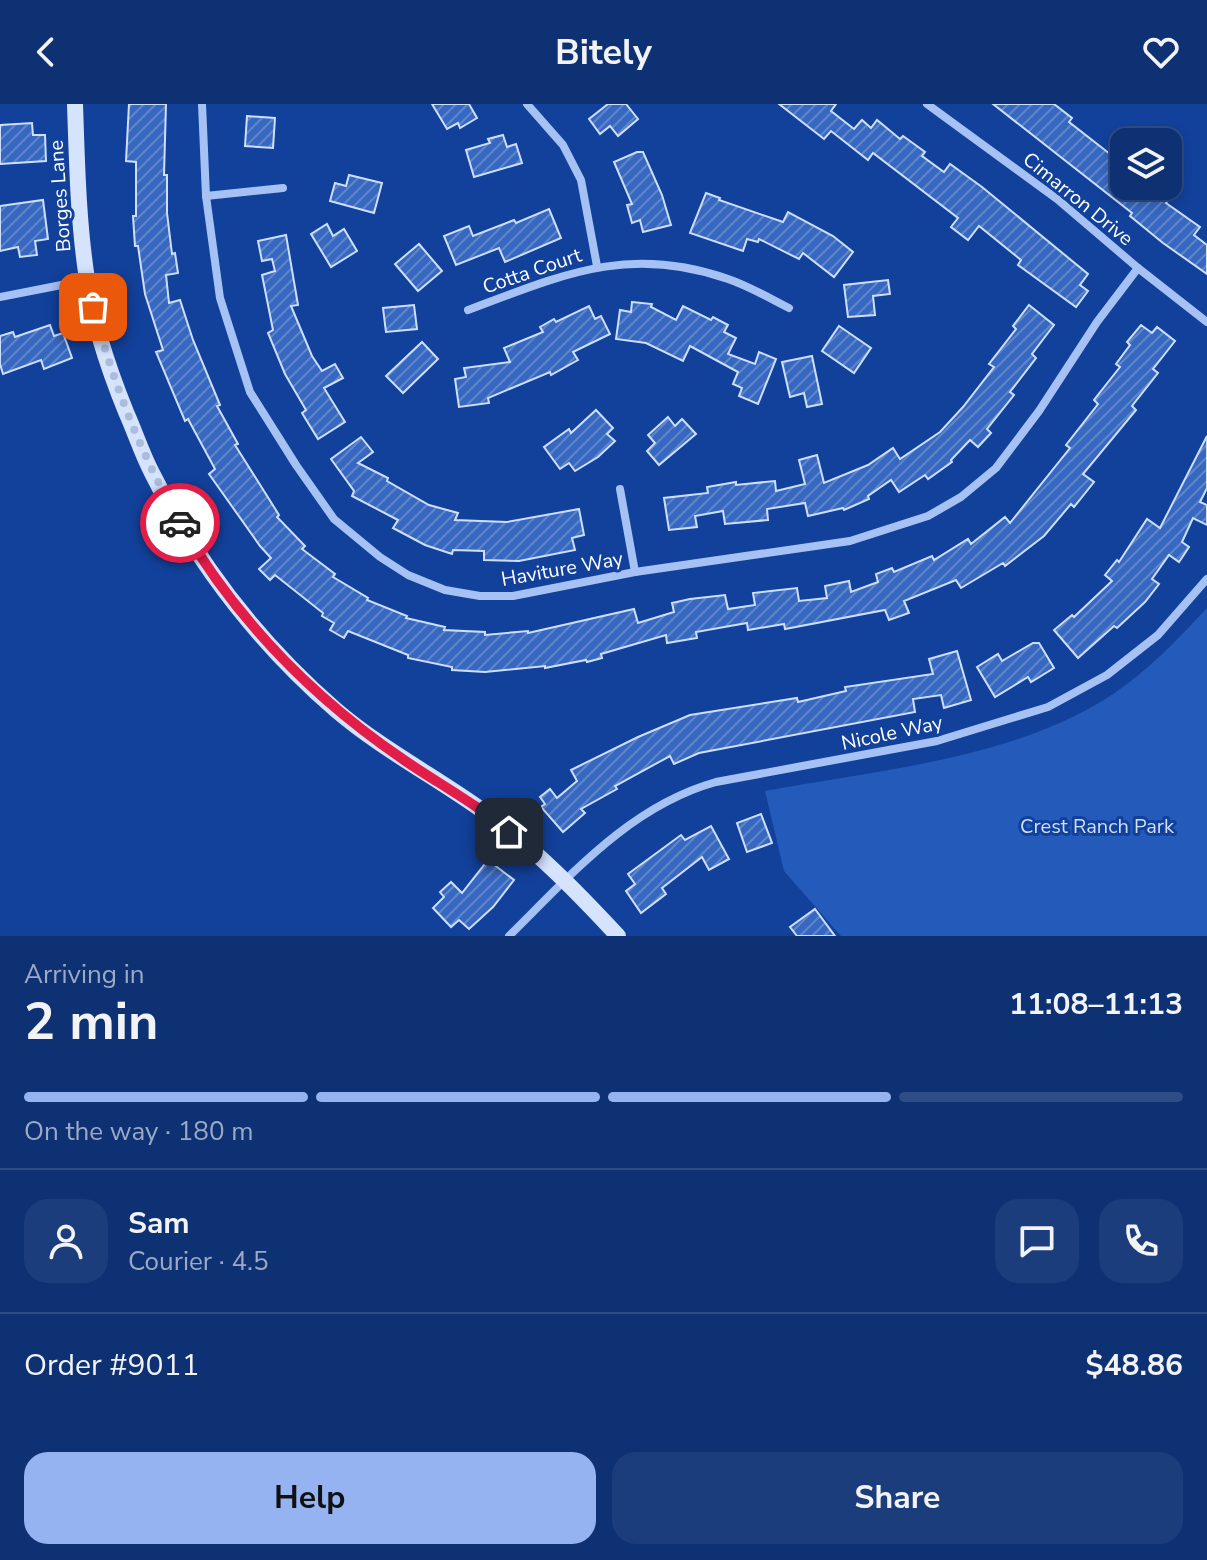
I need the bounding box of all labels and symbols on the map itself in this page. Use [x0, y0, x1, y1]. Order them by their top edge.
street label: Borges Lane [43, 139, 77, 253]
street label: Cimarron Drive [1017, 146, 1139, 252]
street label: Cotta Court [479, 241, 586, 301]
pin [59, 273, 127, 341]
courier [140, 483, 220, 563]
street label: Haviture Way [499, 545, 626, 593]
street label: Nicole Way [839, 709, 946, 757]
pin [475, 798, 543, 866]
park label: Crest Ranch Park [1020, 813, 1175, 840]

